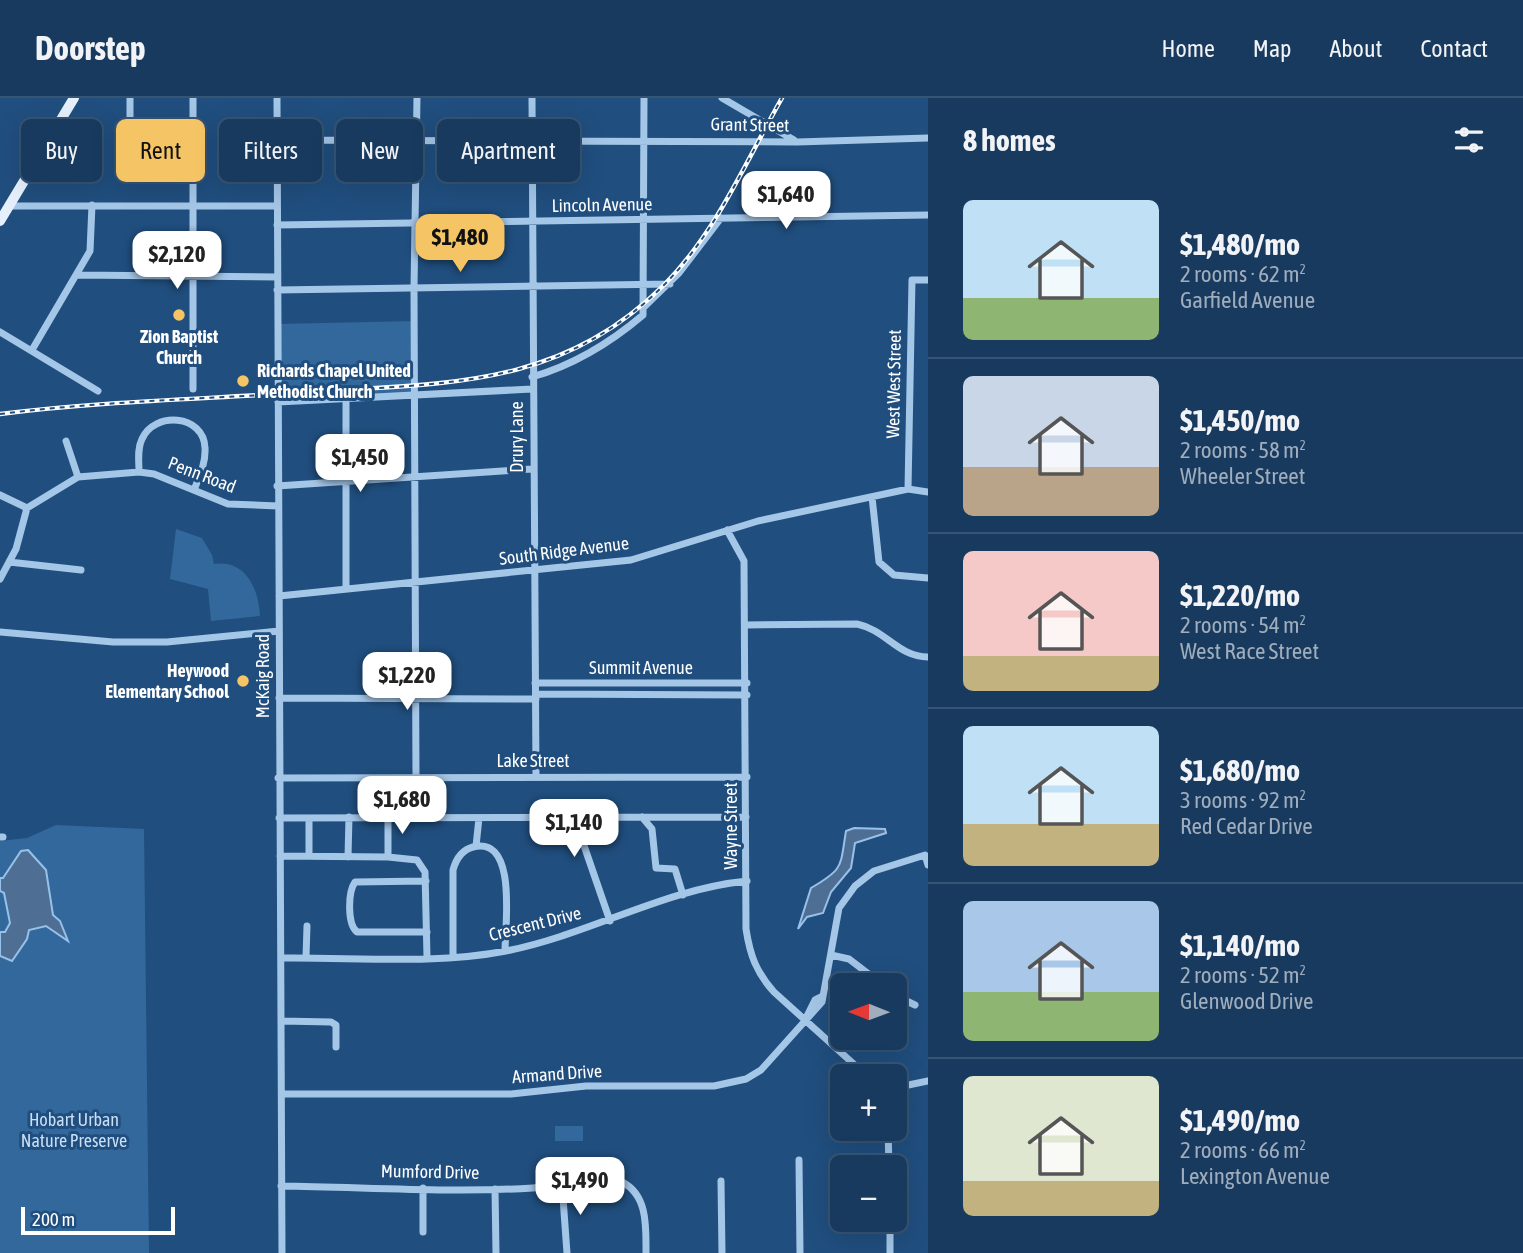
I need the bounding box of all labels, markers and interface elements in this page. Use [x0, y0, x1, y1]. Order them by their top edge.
text: Doorstep [35, 29, 146, 67]
text: Home [1161, 35, 1215, 62]
text: Map [1253, 35, 1291, 62]
text: About [1329, 35, 1382, 62]
text: Contact [1420, 35, 1488, 62]
street label: Grant Street [710, 113, 790, 136]
chip: Buy [21, 119, 102, 182]
chip: Rent [116, 119, 205, 182]
chip: Filters [219, 119, 322, 182]
chip: New [336, 119, 423, 182]
chip: Apartment [437, 119, 580, 182]
icon: filters [1450, 121, 1488, 159]
text: 8 homes [963, 123, 1056, 157]
pin: $1,640 [729, 172, 843, 231]
text: $1,640 [758, 181, 815, 207]
street label: Lincoln Avenue [551, 193, 653, 216]
pin: $1,480 [403, 214, 517, 274]
text: $1,480 [432, 224, 489, 250]
text: $1,480/mo [1180, 227, 1300, 261]
icon: home [1019, 228, 1103, 312]
pin: $2,120 [120, 232, 234, 291]
text: $2,120 [149, 241, 206, 267]
text: 2 rooms · 62 m² [1180, 261, 1306, 287]
text: Garfield Avenue [1180, 287, 1315, 313]
marker: Zion Baptist Church [171, 307, 187, 323]
place label: Zion Baptist Church [140, 326, 219, 368]
street label: West West Street [882, 329, 905, 439]
place label: Richards Chapel United Methodist Church [257, 360, 411, 402]
marker: Richards Chapel United Methodist Church [235, 373, 251, 389]
street label: Drury Lane [506, 401, 527, 473]
text: $1,450/mo [1180, 403, 1300, 437]
icon: home [1019, 404, 1103, 488]
pin: $1,450 [303, 434, 417, 494]
text: 2 rooms · 58 m² [1180, 437, 1306, 463]
text: $1,450 [332, 444, 389, 470]
street label: Penn Road [165, 452, 239, 497]
text: Wheeler Street [1180, 463, 1305, 489]
street label: South Ridge Avenue [498, 532, 630, 569]
text: $1,220/mo [1180, 578, 1300, 612]
icon: home [1019, 579, 1103, 663]
text: 2 rooms · 54 m² [1180, 612, 1306, 638]
street label: McKaig Road [252, 634, 273, 718]
text: West Race Street [1180, 638, 1319, 664]
pin: $1,220 [350, 652, 464, 712]
street label: Summit Avenue [589, 657, 693, 678]
place label: Heywood Elementary School [105, 660, 229, 702]
text: $1,220 [379, 662, 436, 688]
marker: Heywood Elementary School [235, 673, 251, 689]
street label: Lake Street [496, 750, 570, 771]
text: $1,680/mo [1180, 753, 1300, 787]
icon: home [1019, 754, 1103, 838]
pin: $1,680 [345, 776, 459, 836]
street label: Wayne Street [720, 782, 741, 870]
text: $1,680 [374, 786, 431, 812]
text: 3 rooms · 92 m² [1180, 787, 1306, 813]
pin: $1,140 [517, 800, 631, 859]
text: $1,140 [546, 809, 603, 835]
text: Red Cedar Drive [1180, 813, 1313, 839]
street label: Crescent Drive [487, 902, 583, 945]
text: $1,140/mo [1180, 928, 1300, 962]
icon: home [1019, 929, 1103, 1013]
text: 2 rooms · 52 m² [1180, 962, 1306, 988]
north arrow [830, 973, 906, 1050]
map controls [830, 973, 907, 1232]
text: Glenwood Drive [1180, 988, 1313, 1014]
street label: Armand Drive [511, 1060, 603, 1087]
button: + [830, 1064, 907, 1141]
text: $1,490/mo [1180, 1103, 1300, 1137]
icon: home [1019, 1104, 1103, 1188]
park label: Hobart Urban Nature Preserve [21, 1109, 127, 1151]
text: 2 rooms · 66 m² [1180, 1137, 1306, 1163]
button: − [830, 1155, 907, 1232]
pin: $1,490 [523, 1158, 637, 1217]
street label: Mumford Drive [381, 1160, 479, 1183]
text: Lexington Avenue [1180, 1163, 1330, 1189]
text: $1,490 [552, 1167, 609, 1193]
scale bar [21, 1204, 175, 1236]
text: 200 m [32, 1208, 75, 1230]

